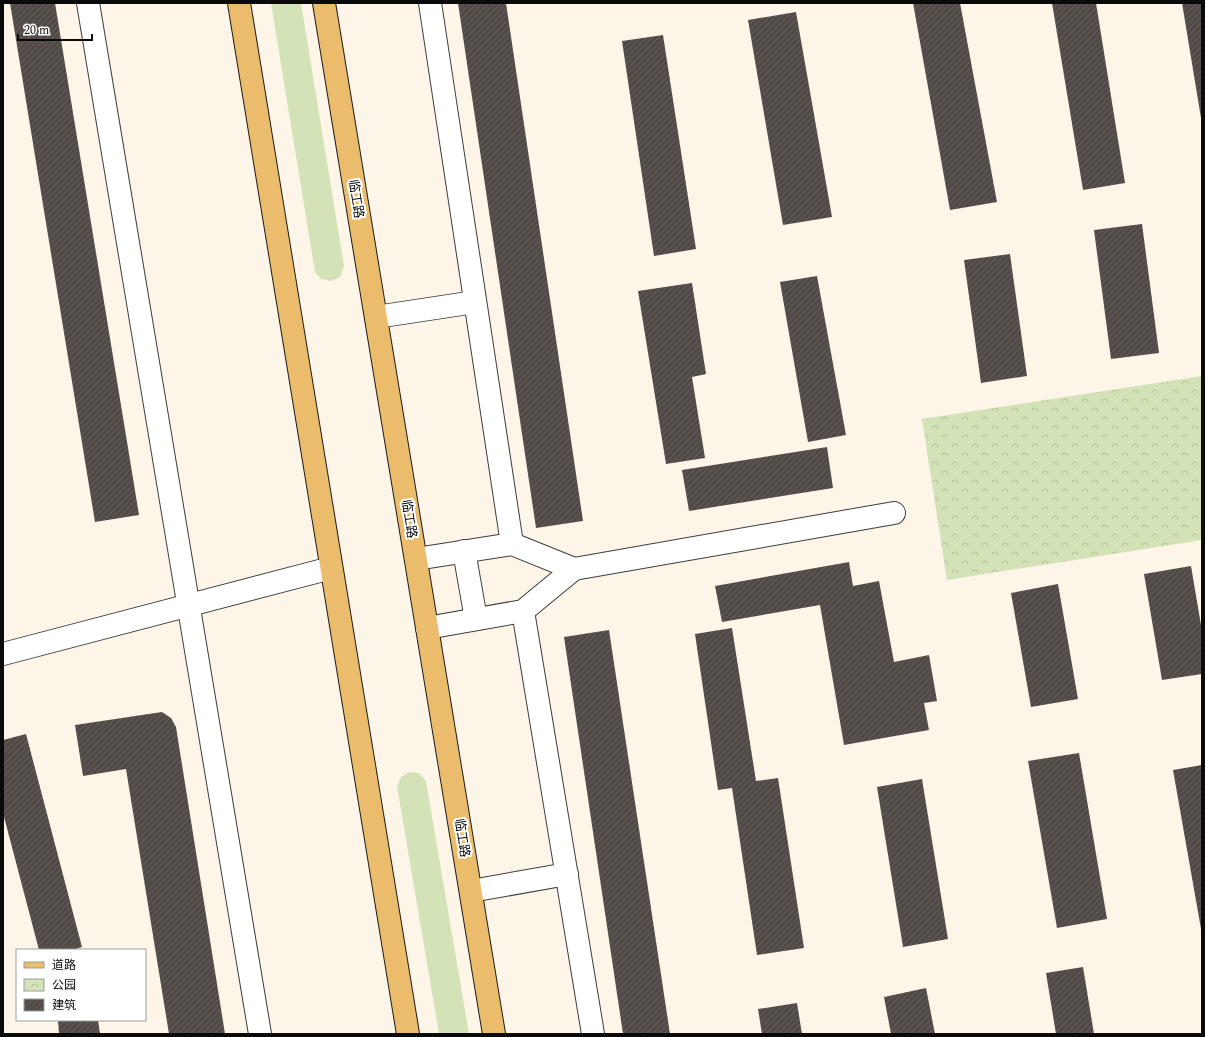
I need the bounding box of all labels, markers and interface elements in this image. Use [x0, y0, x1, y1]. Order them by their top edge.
scale bar [18, 16, 92, 42]
text: 20 m [24, 21, 49, 40]
street label: 临工路 [343, 178, 369, 220]
street label: 临工路 [396, 498, 422, 540]
street label: 临工路 [449, 817, 475, 859]
legend [16, 949, 146, 1021]
text: 道路 [52, 956, 76, 975]
text: 公园 [52, 976, 76, 995]
text: 建筑 [52, 996, 76, 1015]

